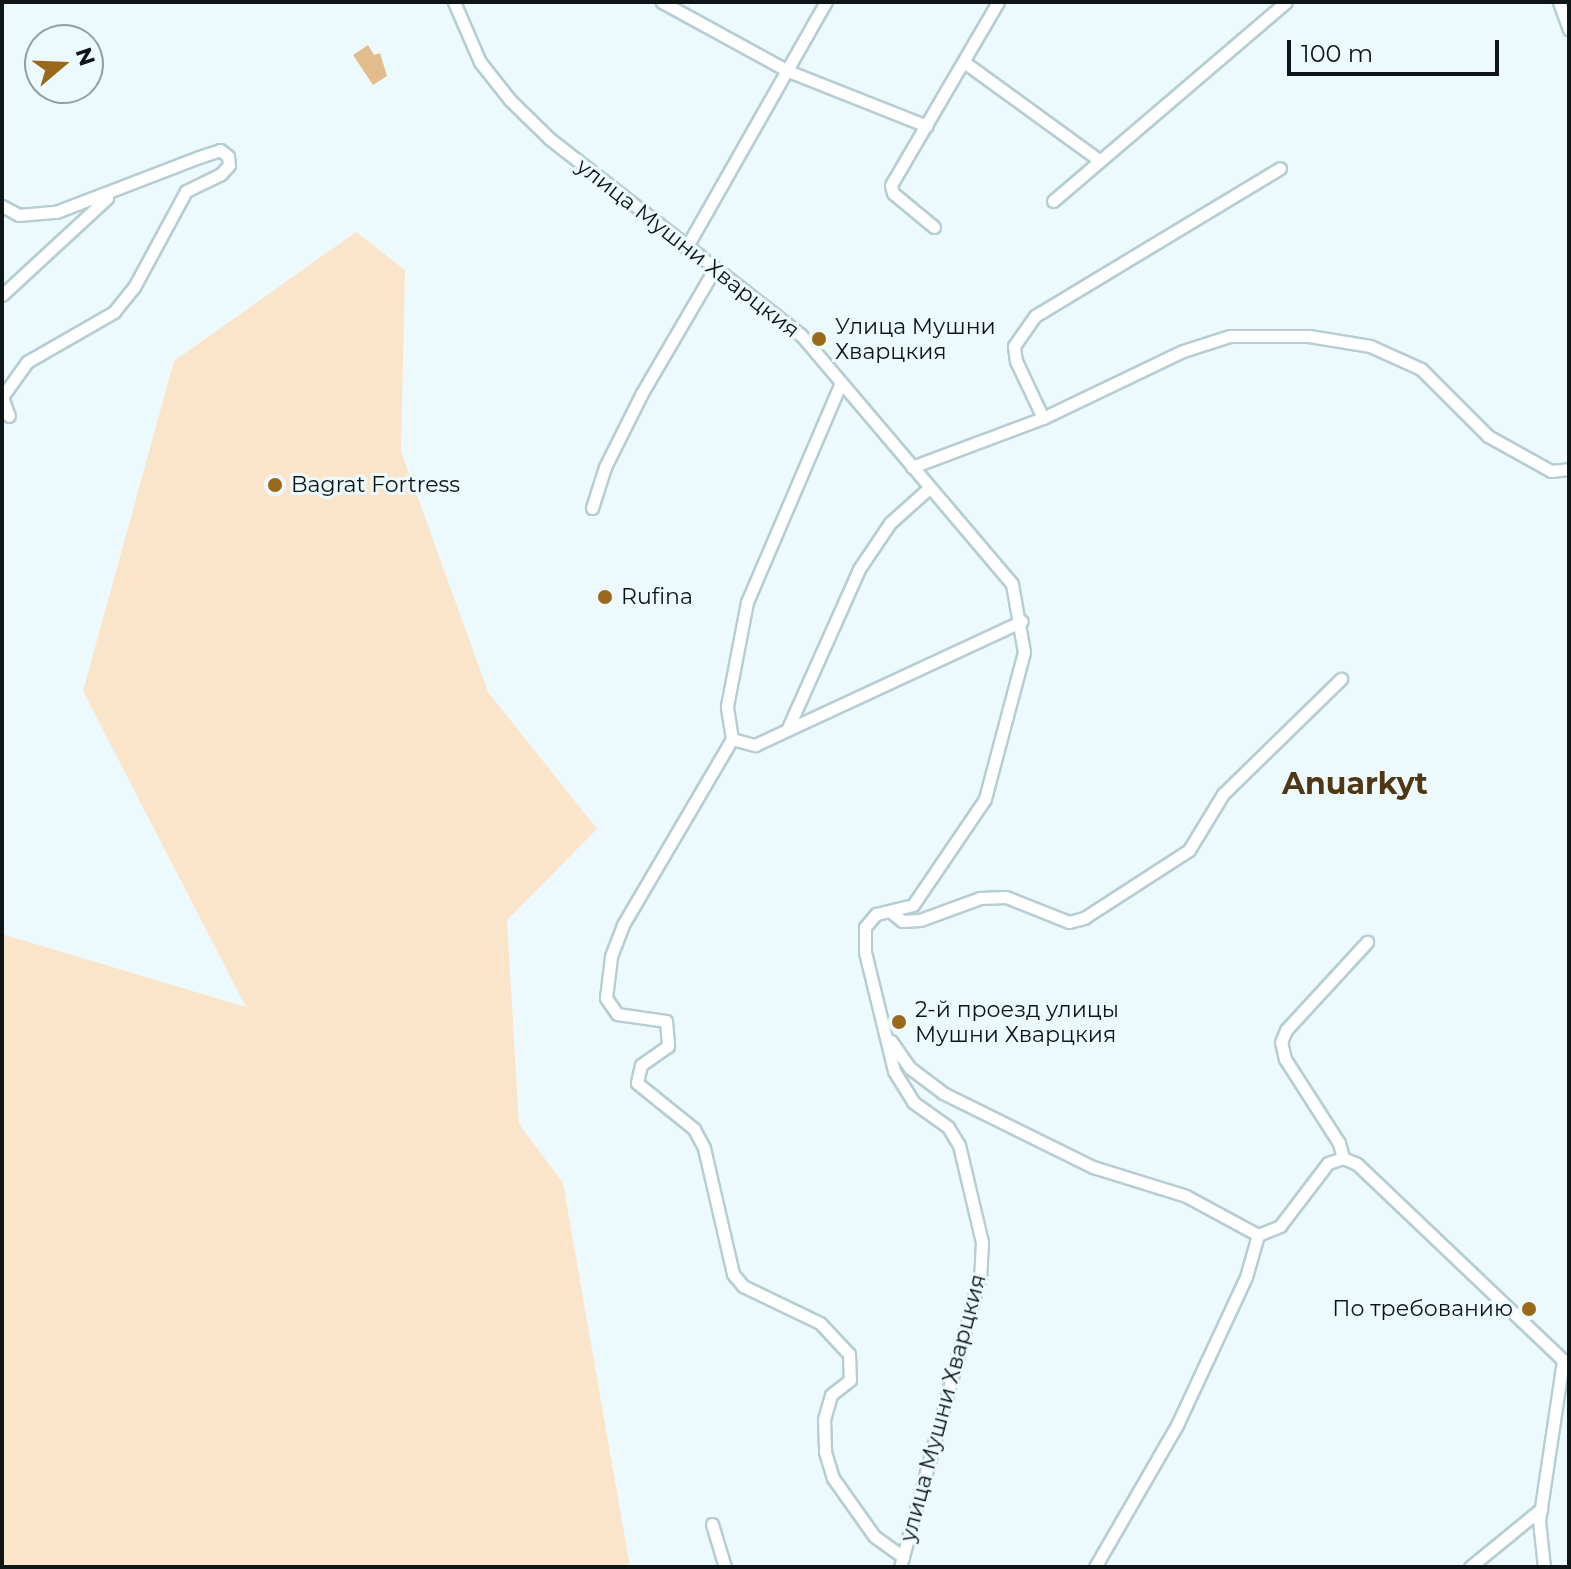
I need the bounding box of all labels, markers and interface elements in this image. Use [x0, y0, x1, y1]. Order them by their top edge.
north arrow [24, 24, 104, 104]
scale bar [1291, 24, 1503, 74]
text: 100 m [1301, 39, 1373, 68]
text: N [70, 44, 101, 69]
street label: улица Мушни Хварцкия [571, 153, 805, 343]
place label: Улица Мушни Хварцкия [835, 313, 996, 364]
marker: Улица Мушни Хварцкия [810, 330, 828, 348]
place label: Bagrat Fortress [291, 472, 460, 498]
marker: Bagrat Fortress [266, 476, 284, 494]
place label: Rufina [621, 584, 693, 610]
marker: Rufina [596, 588, 614, 606]
district label: Anuarkyt [1282, 766, 1428, 802]
place label: 2-й проезд улицы Мушни Хварцкия [915, 996, 1119, 1048]
marker: 2-й проезд улицы Мушни Хварцкия [890, 1013, 908, 1031]
street label: улица Мушни Хварцкия [895, 1271, 991, 1545]
place label: По требованию [1332, 1296, 1513, 1322]
marker: По требованию [1520, 1300, 1538, 1318]

